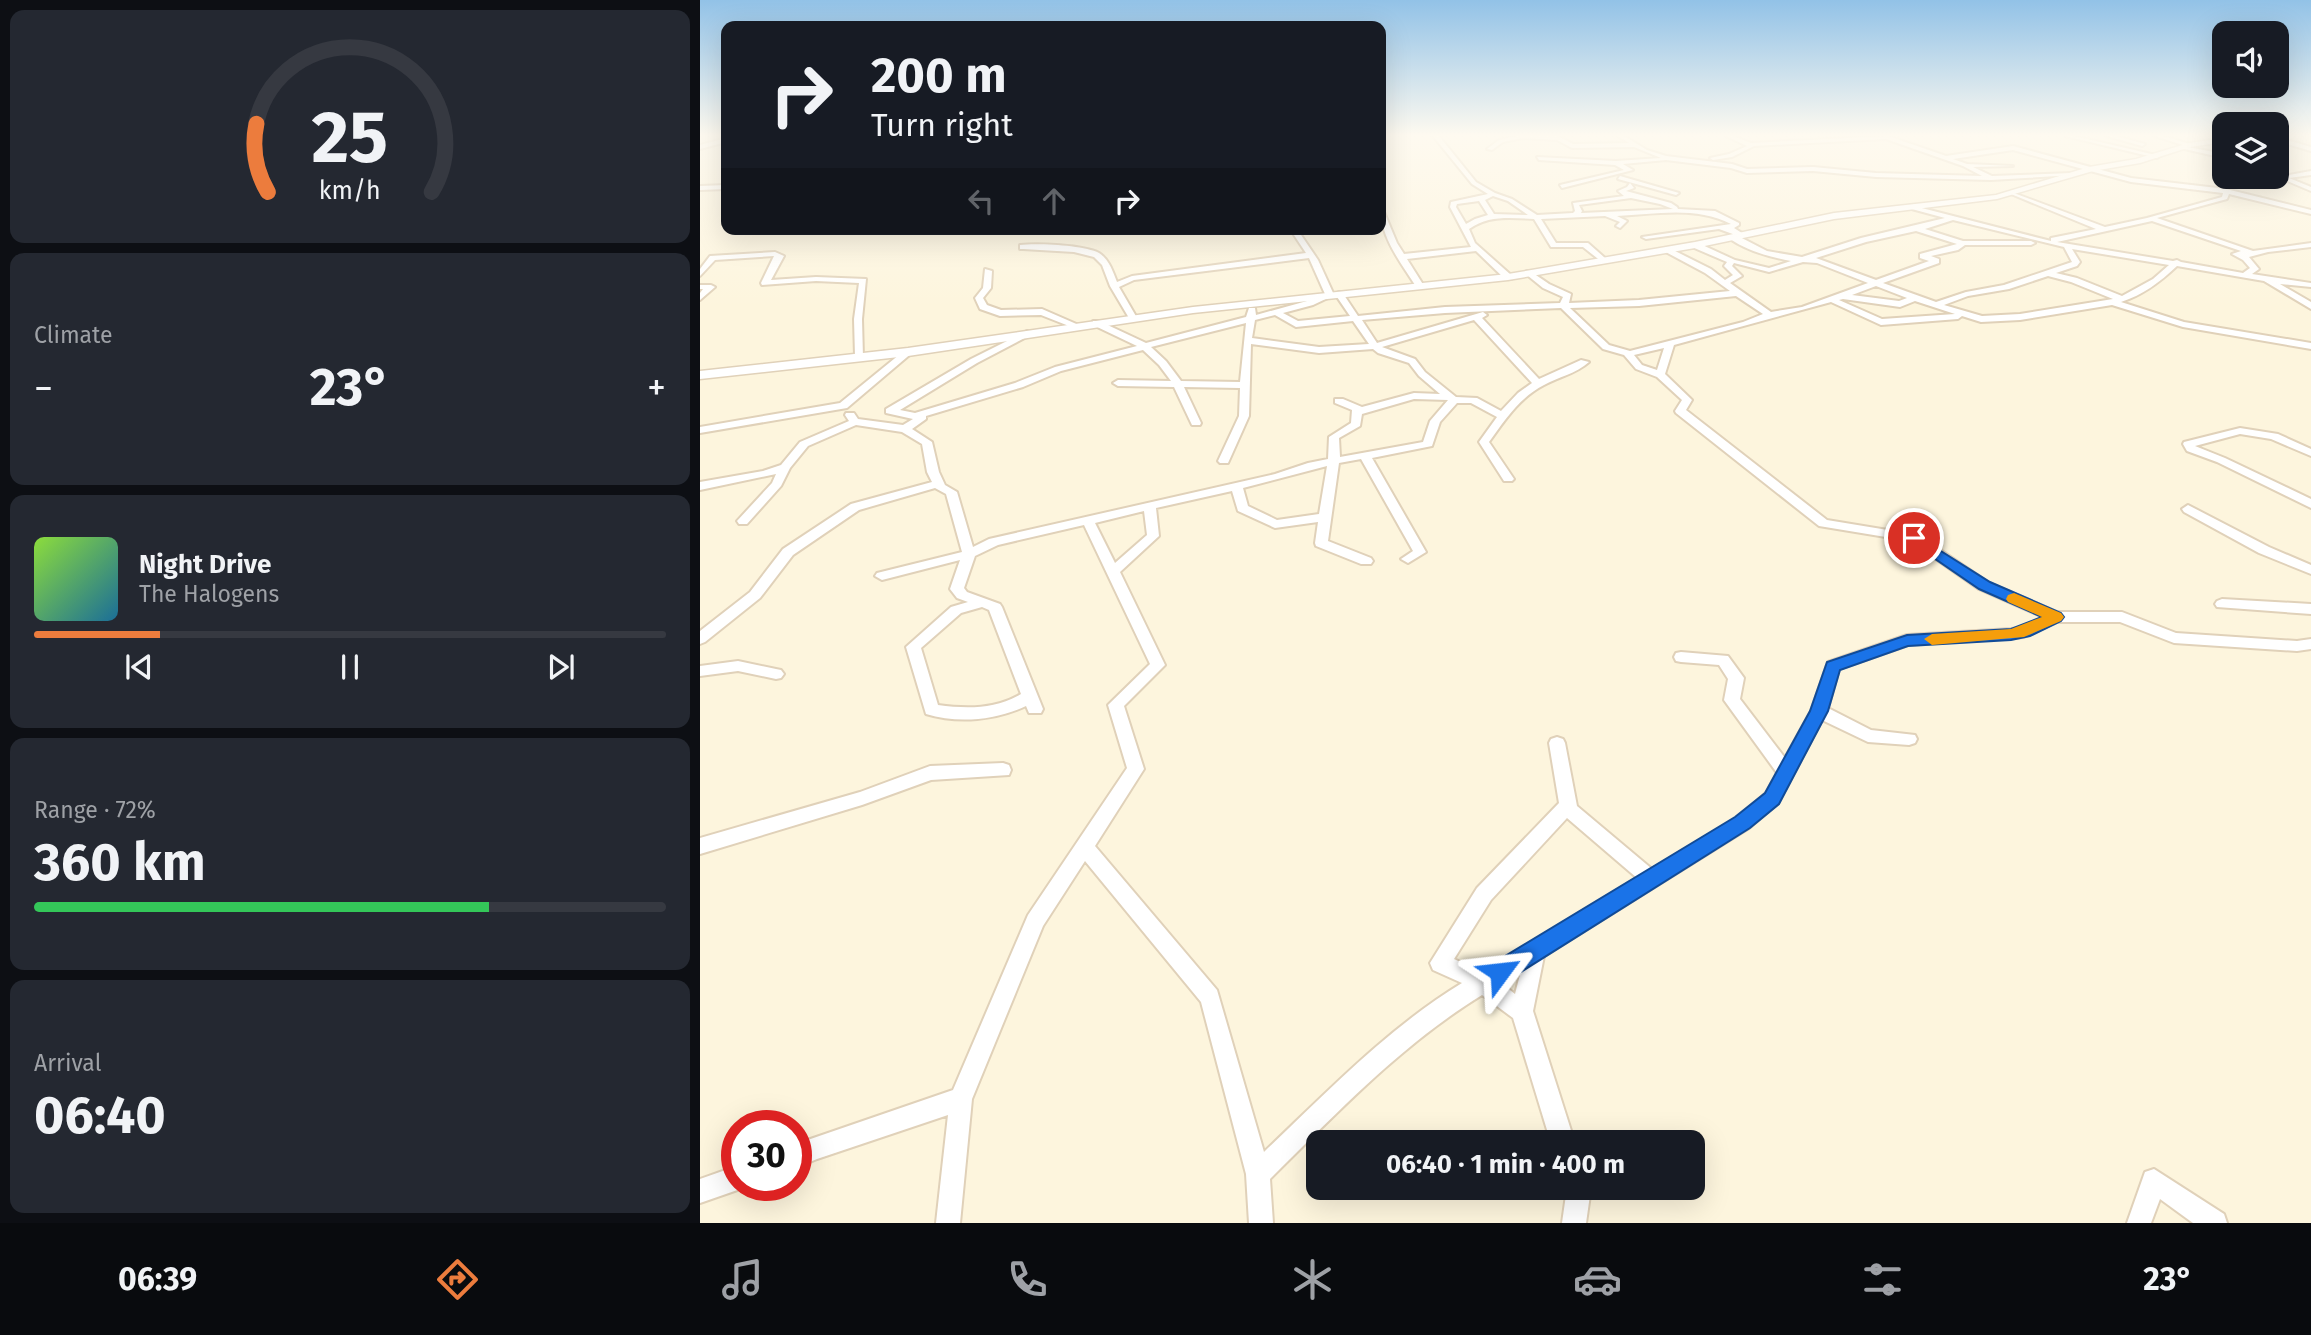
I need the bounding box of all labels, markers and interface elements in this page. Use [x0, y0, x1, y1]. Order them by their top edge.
map controls [2212, 21, 2289, 189]
button: sound [2212, 21, 2289, 98]
text: 200 m [871, 46, 1007, 105]
icon: right [756, 49, 847, 140]
text: 25 [312, 95, 388, 182]
text: Turn right [871, 106, 1013, 144]
button: layers [2212, 112, 2289, 189]
text: km/h [319, 176, 381, 206]
icon: left [962, 182, 1000, 220]
icon: ahead [1035, 182, 1073, 220]
icon: right [1108, 182, 1146, 220]
text: Climate [34, 321, 113, 349]
text: 23° [310, 356, 390, 419]
text: − [34, 365, 53, 411]
text: + [647, 365, 666, 411]
pin [1884, 508, 1944, 568]
icon: arrive [1895, 519, 1933, 557]
text: Night Drive [139, 549, 271, 580]
text: The Halogens [139, 580, 279, 608]
icon: previous [120, 648, 158, 686]
icon: pause [331, 648, 369, 686]
icon: next [542, 648, 580, 686]
text: Range · 72% [34, 796, 156, 824]
text: 360 km [34, 831, 206, 894]
position arrow [1463, 935, 1537, 1009]
text: Arrival [34, 1049, 101, 1077]
text: 06:40 [34, 1084, 166, 1147]
speed limit sign: 30 [721, 1110, 812, 1201]
text: 06:40 · 1 min · 400 m [1386, 1149, 1625, 1180]
icon: directions [433, 1255, 482, 1304]
icon: music [718, 1255, 767, 1304]
icon: phone [1003, 1255, 1052, 1304]
icon: climate [1288, 1255, 1337, 1304]
icon: car [1573, 1255, 1622, 1304]
icon: filters [1858, 1255, 1907, 1304]
text: 06:39 [118, 1260, 197, 1298]
text: 23° [2143, 1260, 2193, 1298]

